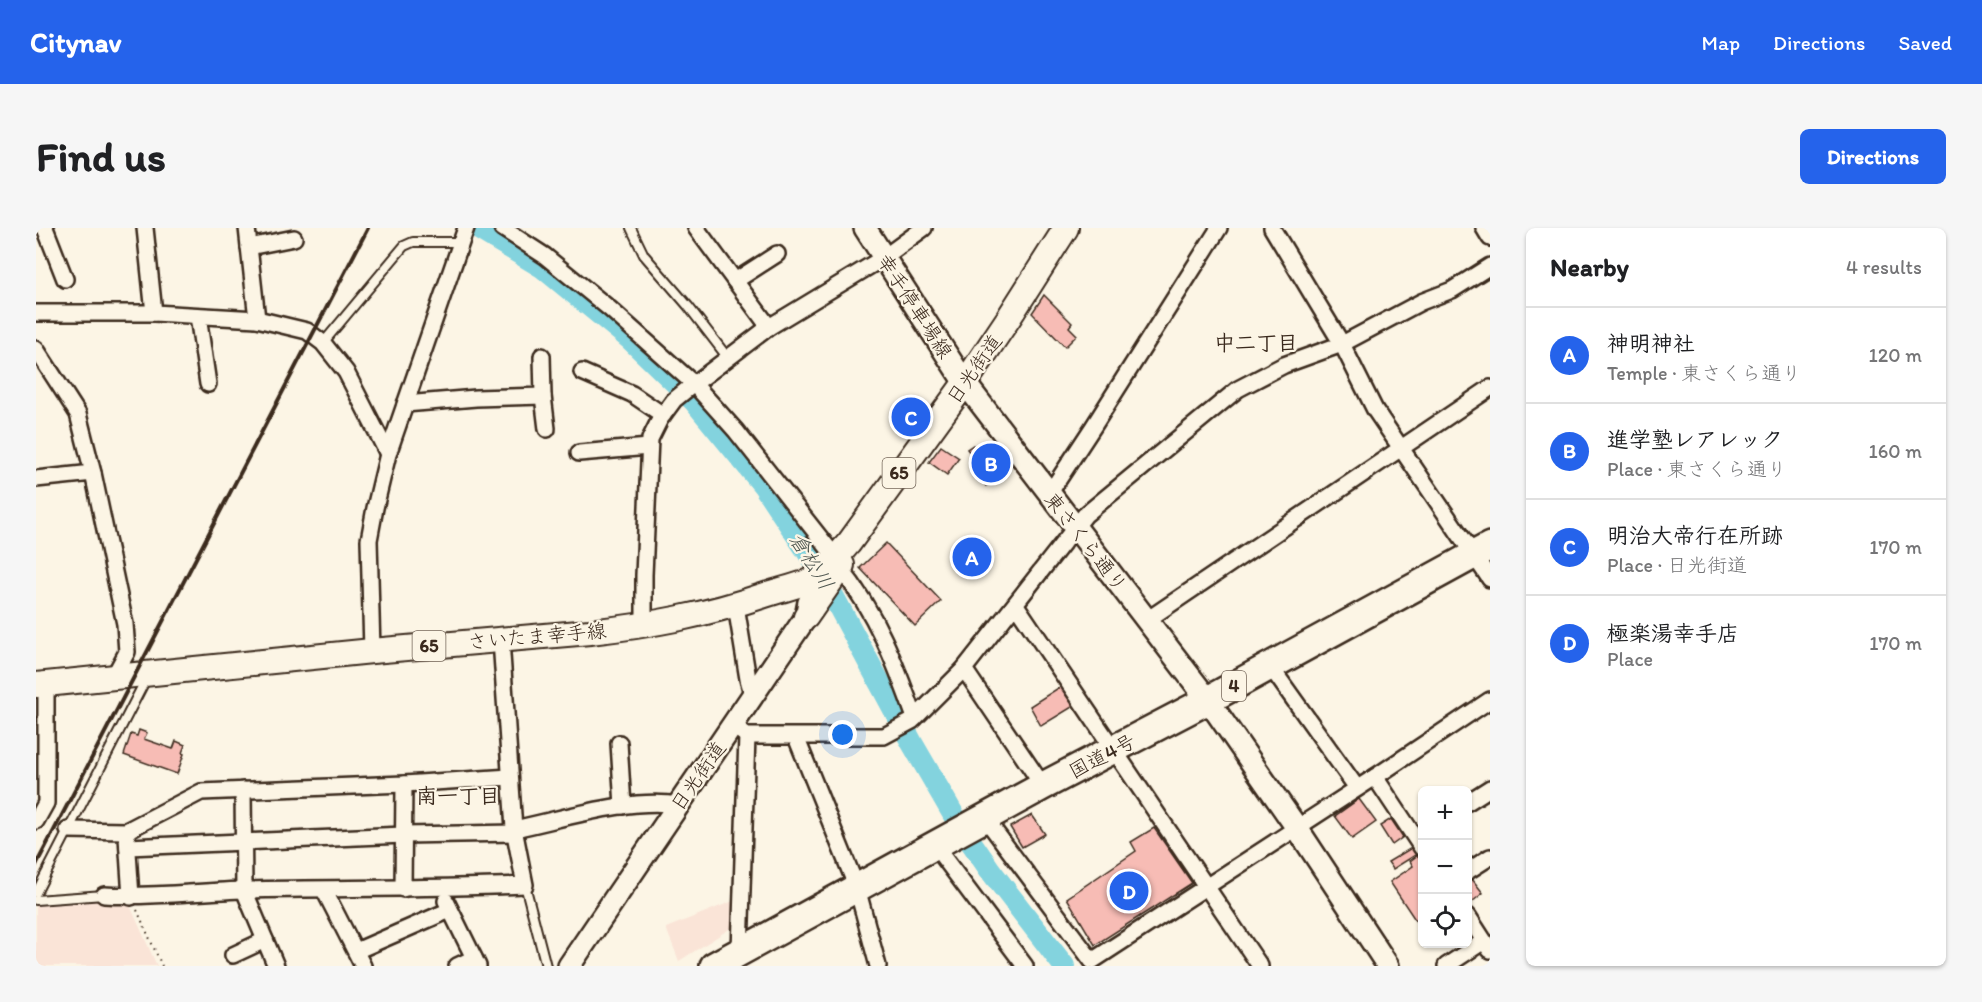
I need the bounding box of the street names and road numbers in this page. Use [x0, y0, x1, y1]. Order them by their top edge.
street label: 幸手停車場線 [872, 249, 958, 363]
street label: 日光街道 [941, 329, 1007, 409]
road number: 65 [882, 458, 916, 488]
street label: 東さくら通り [1040, 487, 1132, 597]
street label: さいたま幸手線 [467, 618, 607, 654]
road number: 65 [412, 631, 446, 661]
road number: 4 [1222, 671, 1246, 701]
street label: 国道4号 [1065, 728, 1139, 784]
street label: 日光街道 [665, 736, 731, 816]

